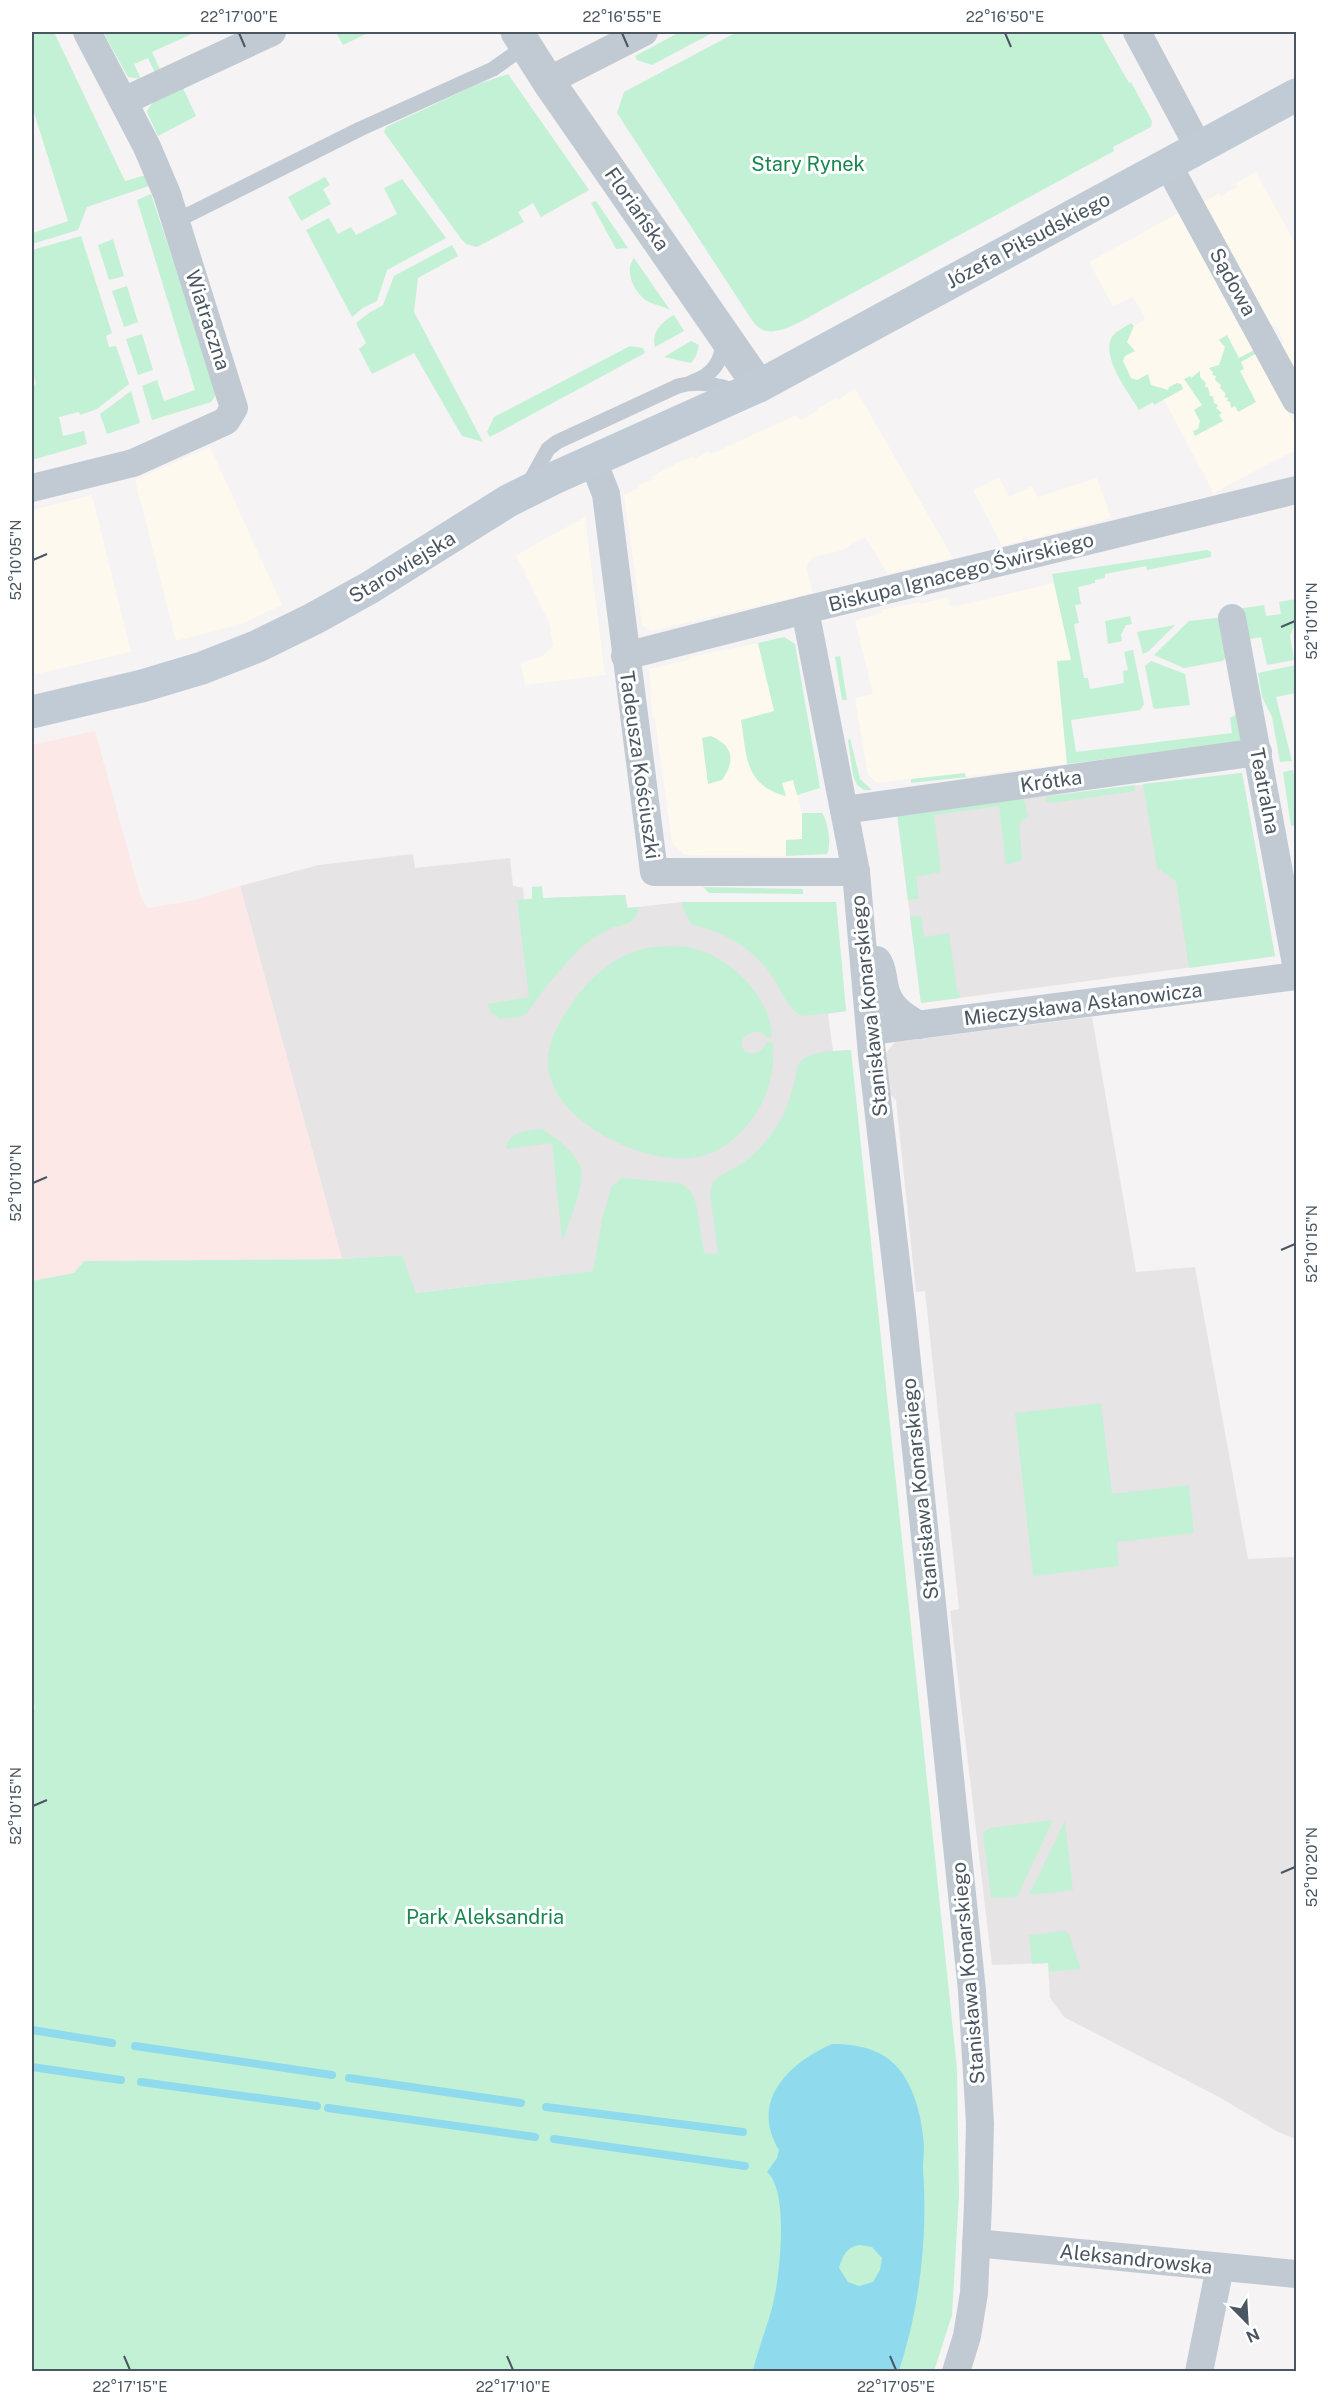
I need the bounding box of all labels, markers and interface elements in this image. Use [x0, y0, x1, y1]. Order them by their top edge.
text: 22°17'00"E [200, 8, 278, 25]
text: 22°16'55"E [583, 8, 661, 25]
text: 22°16'50"E [966, 8, 1044, 25]
park label: Stary Rynek [751, 152, 865, 176]
street label: Floriańska [600, 163, 674, 255]
street label: Józefa Piłsudskiego [942, 187, 1114, 293]
street label: Sądowa [1205, 244, 1261, 320]
street label: Wiatraczna [181, 267, 235, 373]
text: 52°10'05"N [7, 520, 24, 600]
street label: Starowiejska [344, 526, 460, 608]
street label: Biskupa Ignacego Świrskiego [826, 526, 1096, 617]
text: 52°10'10"N [1303, 582, 1320, 660]
street label: Tadeusza Kościuszki [615, 669, 665, 861]
street label: Teatralna [1245, 746, 1285, 836]
street label: Krótka [1019, 765, 1083, 797]
street label: Stanisława Konarskiego [845, 894, 893, 1118]
street label: Mieczysława Asłanowicza [962, 977, 1204, 1031]
text: 52°10'10"N [7, 1144, 24, 1222]
text: 52°10'15"N [1303, 1205, 1320, 1283]
street label: Stanisława Konarskiego [896, 1377, 944, 1601]
text: 52°10'15"N [7, 1767, 24, 1845]
text: 52°10'20"N [1303, 1827, 1320, 1907]
street label: Stanisława Konarskiego [946, 1861, 990, 2085]
park label: Park Aleksandria [406, 1905, 564, 1929]
street label: Aleksandrowska [1059, 2239, 1213, 2279]
north arrow [1217, 2292, 1277, 2352]
text: N [1243, 2324, 1262, 2346]
text: 22°17'15"E [92, 2378, 168, 2395]
text: 22°17'10"E [476, 2378, 550, 2395]
text: 22°17'05"E [857, 2378, 935, 2395]

